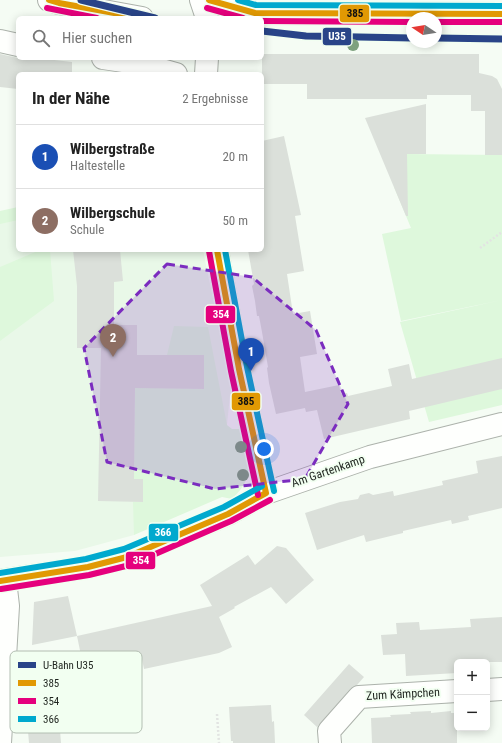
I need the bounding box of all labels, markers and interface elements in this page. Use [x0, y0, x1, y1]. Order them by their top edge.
line badge: 385 [339, 4, 370, 23]
text: 385 [347, 7, 364, 20]
north arrow [406, 12, 442, 48]
search box [16, 16, 264, 60]
icon: search [30, 27, 52, 49]
line badge: U35 [322, 27, 352, 46]
text: Hier suchen [62, 29, 132, 47]
text: U35 [328, 30, 346, 43]
text: In der Nähe [32, 88, 110, 108]
text: 2 Ergebnisse [182, 91, 248, 106]
text: Wilbergstraße [70, 140, 155, 158]
text: 1 [42, 149, 48, 164]
text: 20 m [222, 149, 248, 164]
text: Haltestelle [70, 158, 125, 173]
text: Wilbergschule [70, 204, 155, 222]
text: 2 [42, 213, 48, 228]
text: 50 m [222, 213, 248, 228]
text: Schule [70, 222, 104, 237]
line badge: 354 [205, 305, 236, 324]
text: 354 [213, 308, 230, 321]
pin: 2 [100, 324, 126, 357]
pin: 1 [238, 338, 264, 371]
line badge: 385 [231, 392, 261, 411]
text: 385 [238, 395, 255, 408]
your location [254, 439, 274, 459]
street label: Am Gartenkamp [290, 452, 367, 490]
line badge: 366 [148, 523, 179, 542]
text: 366 [155, 526, 172, 539]
line badge: 354 [125, 551, 156, 570]
text: 354 [133, 554, 150, 567]
legend [10, 651, 142, 733]
text: U-Bahn U35 [43, 659, 93, 672]
map controls [454, 659, 490, 731]
button: + [454, 659, 490, 695]
text: 385 [43, 677, 59, 690]
street label: Zum Kämpchen [366, 685, 440, 703]
text: 354 [43, 695, 60, 708]
button: − [454, 695, 490, 731]
text: 366 [43, 713, 59, 726]

